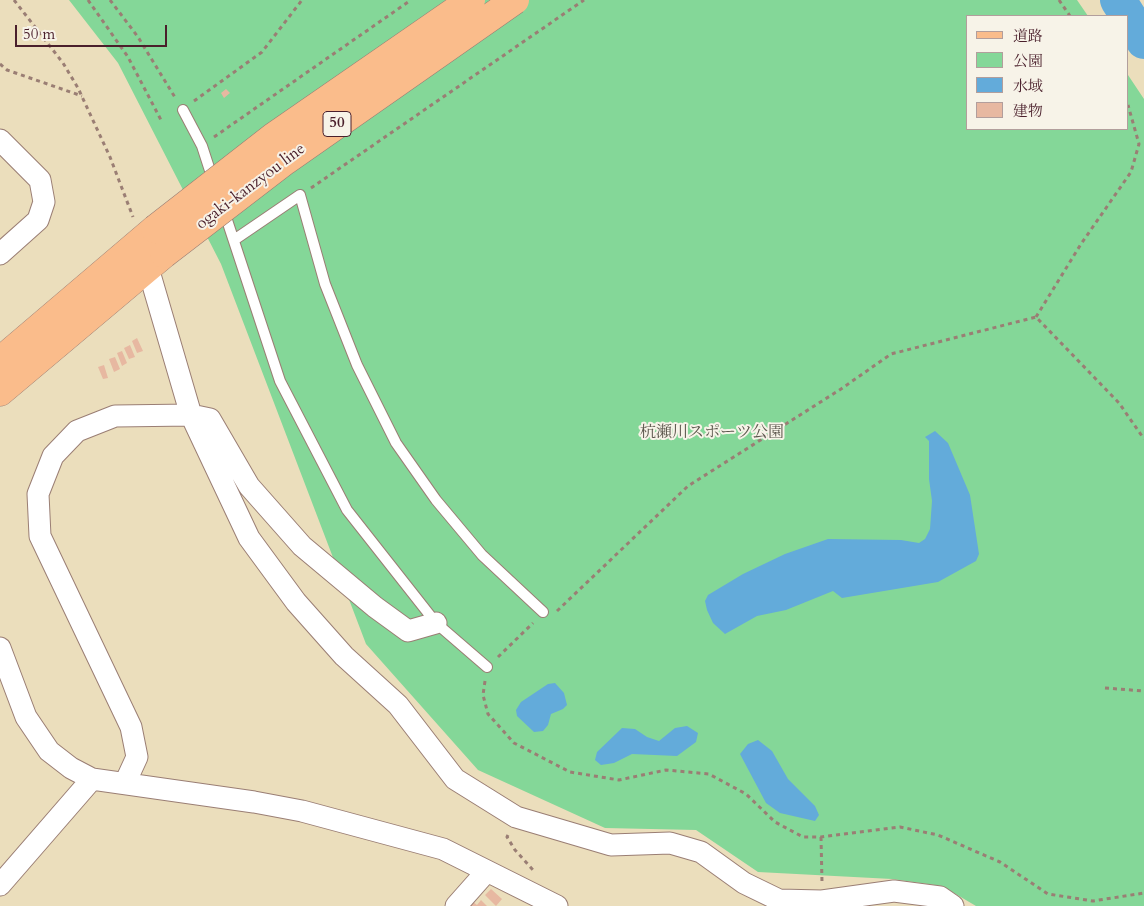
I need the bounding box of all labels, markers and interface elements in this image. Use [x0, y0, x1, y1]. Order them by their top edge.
scale bar [18, 15, 170, 47]
legend [966, 15, 1129, 130]
text: 50 m [23, 24, 55, 44]
text: 道路 [1013, 26, 1043, 46]
text: 公園 [1013, 51, 1043, 71]
text: 水域 [1013, 76, 1043, 96]
text: 建物 [1013, 101, 1043, 121]
road number: 50 [323, 112, 351, 136]
street label: ogaki-kanzyou line [193, 140, 309, 234]
park label: 杭瀬川スポーツ公園 [640, 423, 784, 443]

